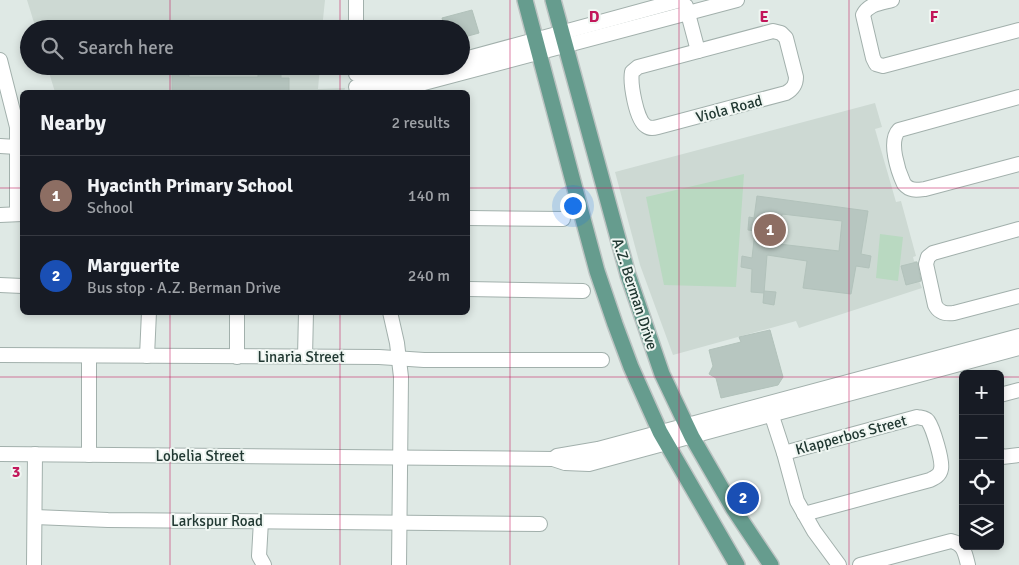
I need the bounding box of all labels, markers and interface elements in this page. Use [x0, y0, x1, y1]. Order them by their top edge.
text: D [589, 7, 600, 27]
text: E [759, 7, 769, 27]
text: F [930, 7, 939, 27]
search box [20, 20, 470, 75]
icon: search [38, 34, 66, 62]
text: Search here [78, 36, 174, 60]
street label: Viola Road [694, 92, 764, 126]
text: Nearby [40, 110, 106, 136]
text: 2 results [391, 113, 450, 133]
text: Hyacinth Primary School [87, 174, 293, 198]
text: 1 [52, 186, 60, 206]
text: 140 m [408, 186, 450, 206]
your location [560, 193, 586, 219]
text: School [87, 198, 133, 218]
pin: 1 [754, 211, 786, 249]
street label: A.Z. Berman Drive [609, 236, 661, 352]
text: Marguerite [87, 254, 180, 278]
text: 2 [52, 266, 60, 286]
text: 240 m [408, 266, 450, 286]
text: Bus stop · A.Z. Berman Drive [87, 278, 281, 298]
street label: Linaria Street [257, 348, 345, 366]
map controls [959, 370, 1004, 550]
button: + [959, 370, 1004, 415]
street label: Klapperbos Street [793, 411, 909, 459]
button: − [959, 415, 1004, 460]
street label: Lobelia Street [155, 447, 245, 465]
button: locate [959, 460, 1004, 505]
text: 3 [12, 462, 20, 482]
pin: 2 [727, 479, 759, 517]
button: layers [959, 505, 1004, 550]
street label: Larkspur Road [171, 512, 263, 530]

